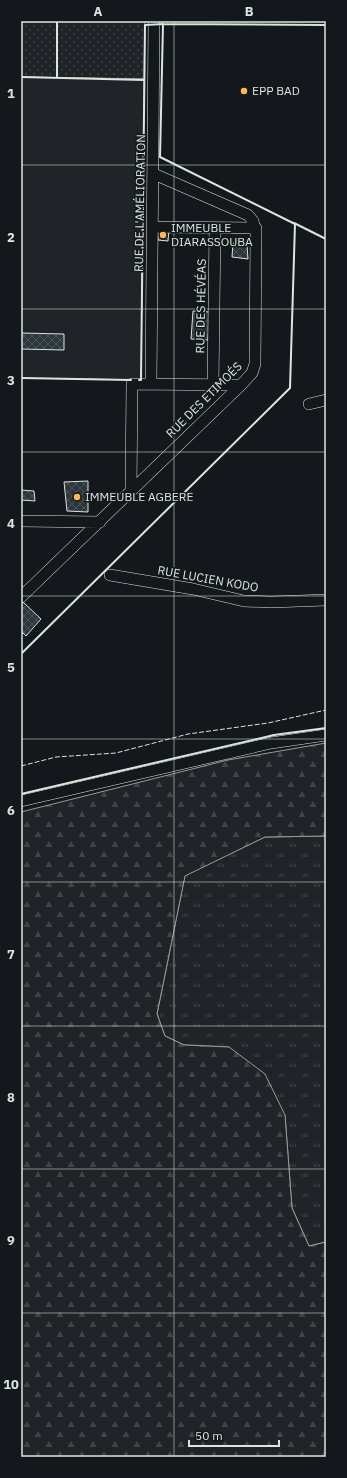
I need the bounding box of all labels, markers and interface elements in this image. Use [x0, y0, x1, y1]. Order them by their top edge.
text: A [94, 3, 103, 20]
text: B [245, 3, 254, 20]
place label: EPP BAD [252, 83, 300, 98]
text: 1 [7, 85, 15, 102]
marker: EPP BAD [239, 86, 249, 96]
street label: RUE DE L'AMÉLIORATION [131, 134, 148, 272]
place label: IMMEUBLE DIARASSOUBA [171, 220, 253, 249]
text: 2 [7, 229, 15, 246]
marker: IMMEUBLE DIARASSOUBA [158, 230, 168, 240]
street label: RUE DES HÉVÉAS [192, 259, 209, 353]
street label: RUE DES ETIMOÉS [163, 359, 245, 441]
text: 3 [7, 372, 15, 389]
place label: IMMEUBLE AGBERE [85, 489, 193, 504]
marker: IMMEUBLE AGBERE [72, 492, 82, 502]
text: 4 [7, 515, 15, 532]
street label: RUE LUCIEN KODO [156, 562, 260, 595]
text: 5 [7, 659, 15, 676]
text: 6 [7, 802, 15, 819]
text: 7 [7, 946, 15, 963]
text: 8 [7, 1089, 15, 1106]
text: 9 [7, 1232, 15, 1249]
text: 10 [3, 1376, 19, 1393]
scale bar [189, 1422, 279, 1448]
text: 50 m [195, 1428, 223, 1443]

